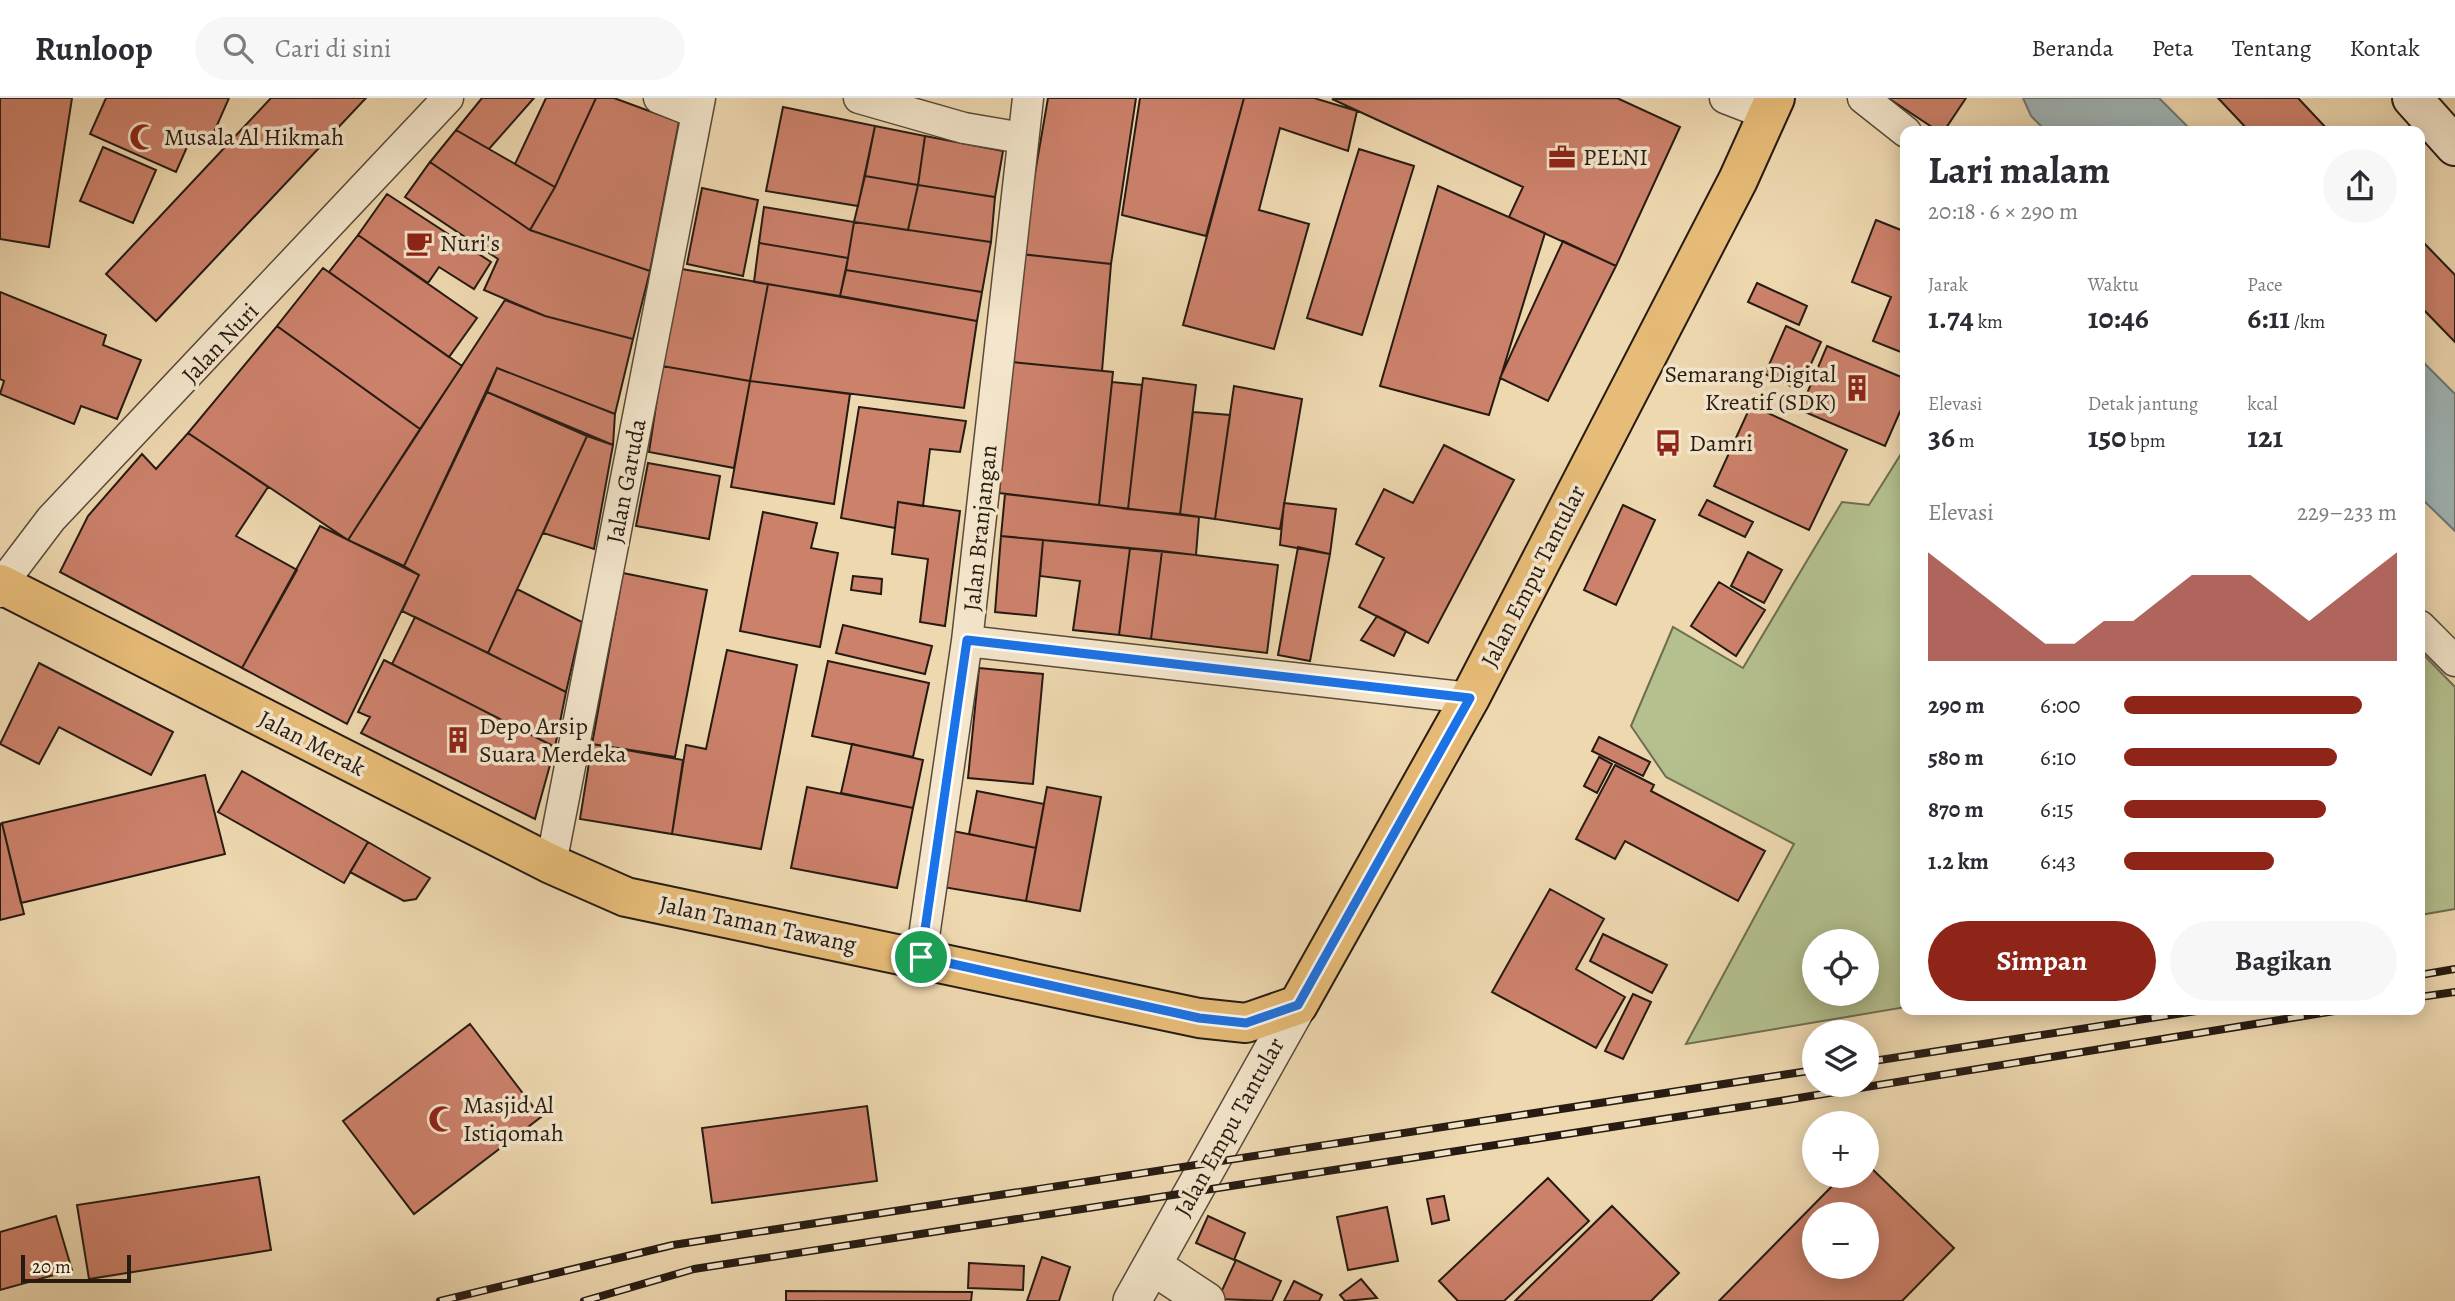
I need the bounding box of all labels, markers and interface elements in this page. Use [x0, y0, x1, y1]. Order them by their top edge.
search box [195, 17, 685, 80]
text: Runloop [35, 26, 153, 71]
icon: search [219, 29, 257, 67]
text: Cari di sini [275, 31, 391, 66]
text: Beranda [2031, 32, 2114, 64]
text: Peta [2152, 32, 2194, 64]
text: Tentang [2232, 32, 2312, 64]
text: Kontak [2350, 32, 2420, 64]
place label: Musala Al Hikmah [164, 121, 344, 153]
mosque icon: Musala Al Hikmah [128, 122, 158, 152]
place label: PELNI [1583, 141, 1648, 173]
office icon: PELNI [1547, 142, 1577, 172]
text: Lari malam [1928, 144, 2110, 196]
button: share [2323, 149, 2397, 223]
text: 20:18 · 6 × 290 m [1928, 196, 2078, 227]
place label: Nuri's [440, 227, 500, 259]
cafe icon: Nuri's [404, 228, 434, 258]
text: Jarak [1928, 272, 1968, 298]
text: Waktu [2088, 272, 2139, 298]
text: Pace [2247, 272, 2283, 298]
street label: Jalan Nuri [174, 296, 266, 390]
text: 1.74 [1928, 298, 1974, 338]
text: 10:46 [2088, 298, 2149, 338]
text: 6:11 [2247, 298, 2290, 338]
text: km [1974, 309, 2003, 335]
text: /km [2290, 309, 2325, 335]
place label: Semarang Digital Kreatif (SDK) [1664, 358, 1836, 418]
building icon: Semarang Digital Kreatif (SDK) [1842, 373, 1872, 403]
text: Elevasi [1928, 391, 1982, 417]
text: Detak jantung [2088, 391, 2198, 417]
text: kcal [2247, 391, 2278, 417]
street label: Jalan Garuda [598, 415, 654, 546]
text: 36 [1928, 417, 1955, 457]
text: 150 [2088, 417, 2126, 457]
text: 121 [2247, 417, 2283, 457]
place label: Damri [1689, 427, 1753, 459]
bus stop icon: Damri [1653, 428, 1683, 458]
text: m [1955, 428, 1975, 454]
text: bpm [2126, 428, 2166, 454]
street label: Jalan Branjangan [955, 443, 1005, 613]
street label: Jalan Empu Tantular [1473, 479, 1593, 673]
text: Elevasi [1928, 497, 1994, 528]
text: 229–233 m [2297, 497, 2397, 528]
text: 290 m [1928, 690, 1985, 721]
text: 6:00 [2040, 690, 2081, 721]
street label: Jalan Merak [253, 702, 371, 784]
place label: Depo Arsip Suara Merdeka [479, 710, 627, 770]
building icon: Depo Arsip Suara Merdeka [443, 725, 473, 755]
text: 580 m [1928, 742, 1984, 773]
text: 6:10 [2040, 742, 2076, 773]
text: 870 m [1928, 794, 1984, 825]
text: 6:15 [2040, 794, 2074, 825]
text: 1.2 km [1928, 846, 1989, 877]
text: 6:43 [2040, 846, 2076, 877]
street label: Jalan Taman Tawang [656, 887, 860, 961]
button: Simpan [1928, 921, 2156, 1001]
button: Bagikan [2170, 921, 2397, 1001]
pin [891, 927, 951, 987]
map controls [1802, 929, 1879, 1279]
button: locate [1802, 929, 1879, 1006]
icon: arrive [902, 938, 940, 976]
button: layers [1802, 1020, 1879, 1097]
street label: Jalan Empu Tantular [1166, 1032, 1292, 1222]
place label: Masjid Al Istiqomah [463, 1089, 564, 1149]
mosque icon: Masjid Al Istiqomah [427, 1104, 457, 1134]
button: + [1802, 1111, 1879, 1188]
button: − [1802, 1202, 1879, 1279]
scale bar [21, 1252, 131, 1284]
text: 20 m [32, 1254, 71, 1280]

